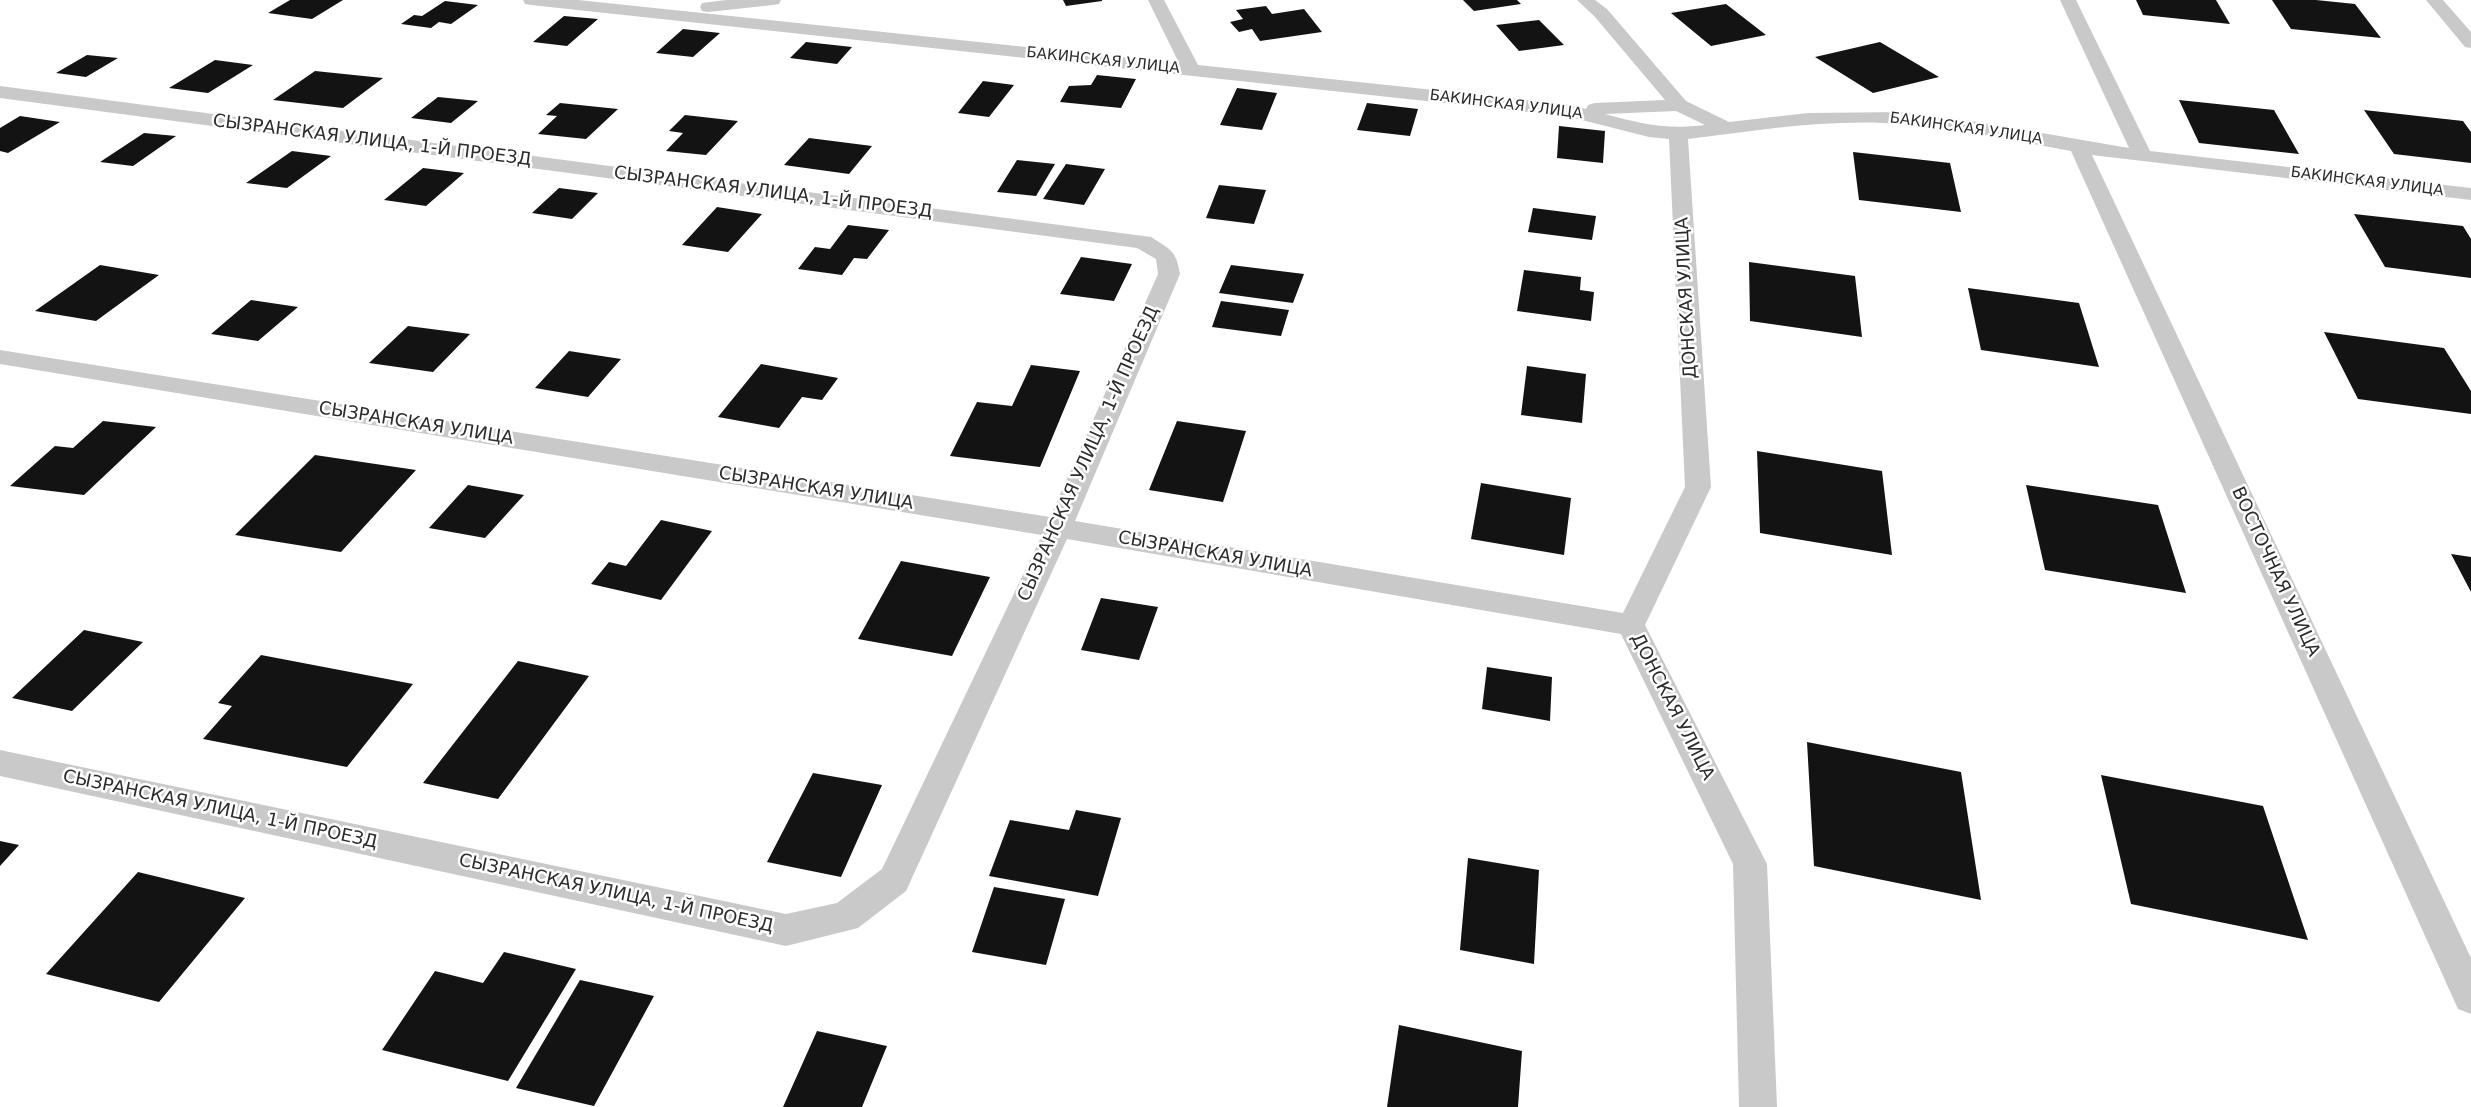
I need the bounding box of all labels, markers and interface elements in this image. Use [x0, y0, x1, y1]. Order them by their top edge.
street label: БАКИНСКАЯ УЛИЦА [1026, 44, 1180, 78]
street label: БАКИНСКАЯ УЛИЦА [1429, 87, 1583, 123]
street label: БАКИНСКАЯ УЛИЦА [1889, 109, 2043, 149]
street label: СЫЗРАНСКАЯ УЛИЦА, 1-Й ПРОЕЗД [211, 111, 533, 171]
street label: СЫЗРАНСКАЯ УЛИЦА, 1-Й ПРОЕЗД [612, 163, 934, 223]
street label: БАКИНСКАЯ УЛИЦА [2290, 164, 2444, 200]
street label: ДОНСКАЯ УЛИЦА [1672, 217, 1702, 379]
street label: СЫЗРАНСКАЯ УЛИЦА, 1-Й ПРОЕЗД [1014, 303, 1164, 605]
street label: СЫЗРАНСКАЯ УЛИЦА [317, 398, 515, 450]
street label: СЫЗРАНСКАЯ УЛИЦА [717, 463, 915, 515]
street label: ВОСТОЧНАЯ УЛИЦА [2226, 484, 2324, 660]
street label: СЫЗРАНСКАЯ УЛИЦА [1116, 527, 1314, 583]
street label: ДОНСКАЯ УЛИЦА [1626, 630, 1718, 784]
street label: СЫЗРАНСКАЯ УЛИЦА, 1-Й ПРОЕЗД [61, 766, 379, 854]
street label: СЫЗРАНСКАЯ УЛИЦА, 1-Й ПРОЕЗД [457, 850, 775, 938]

